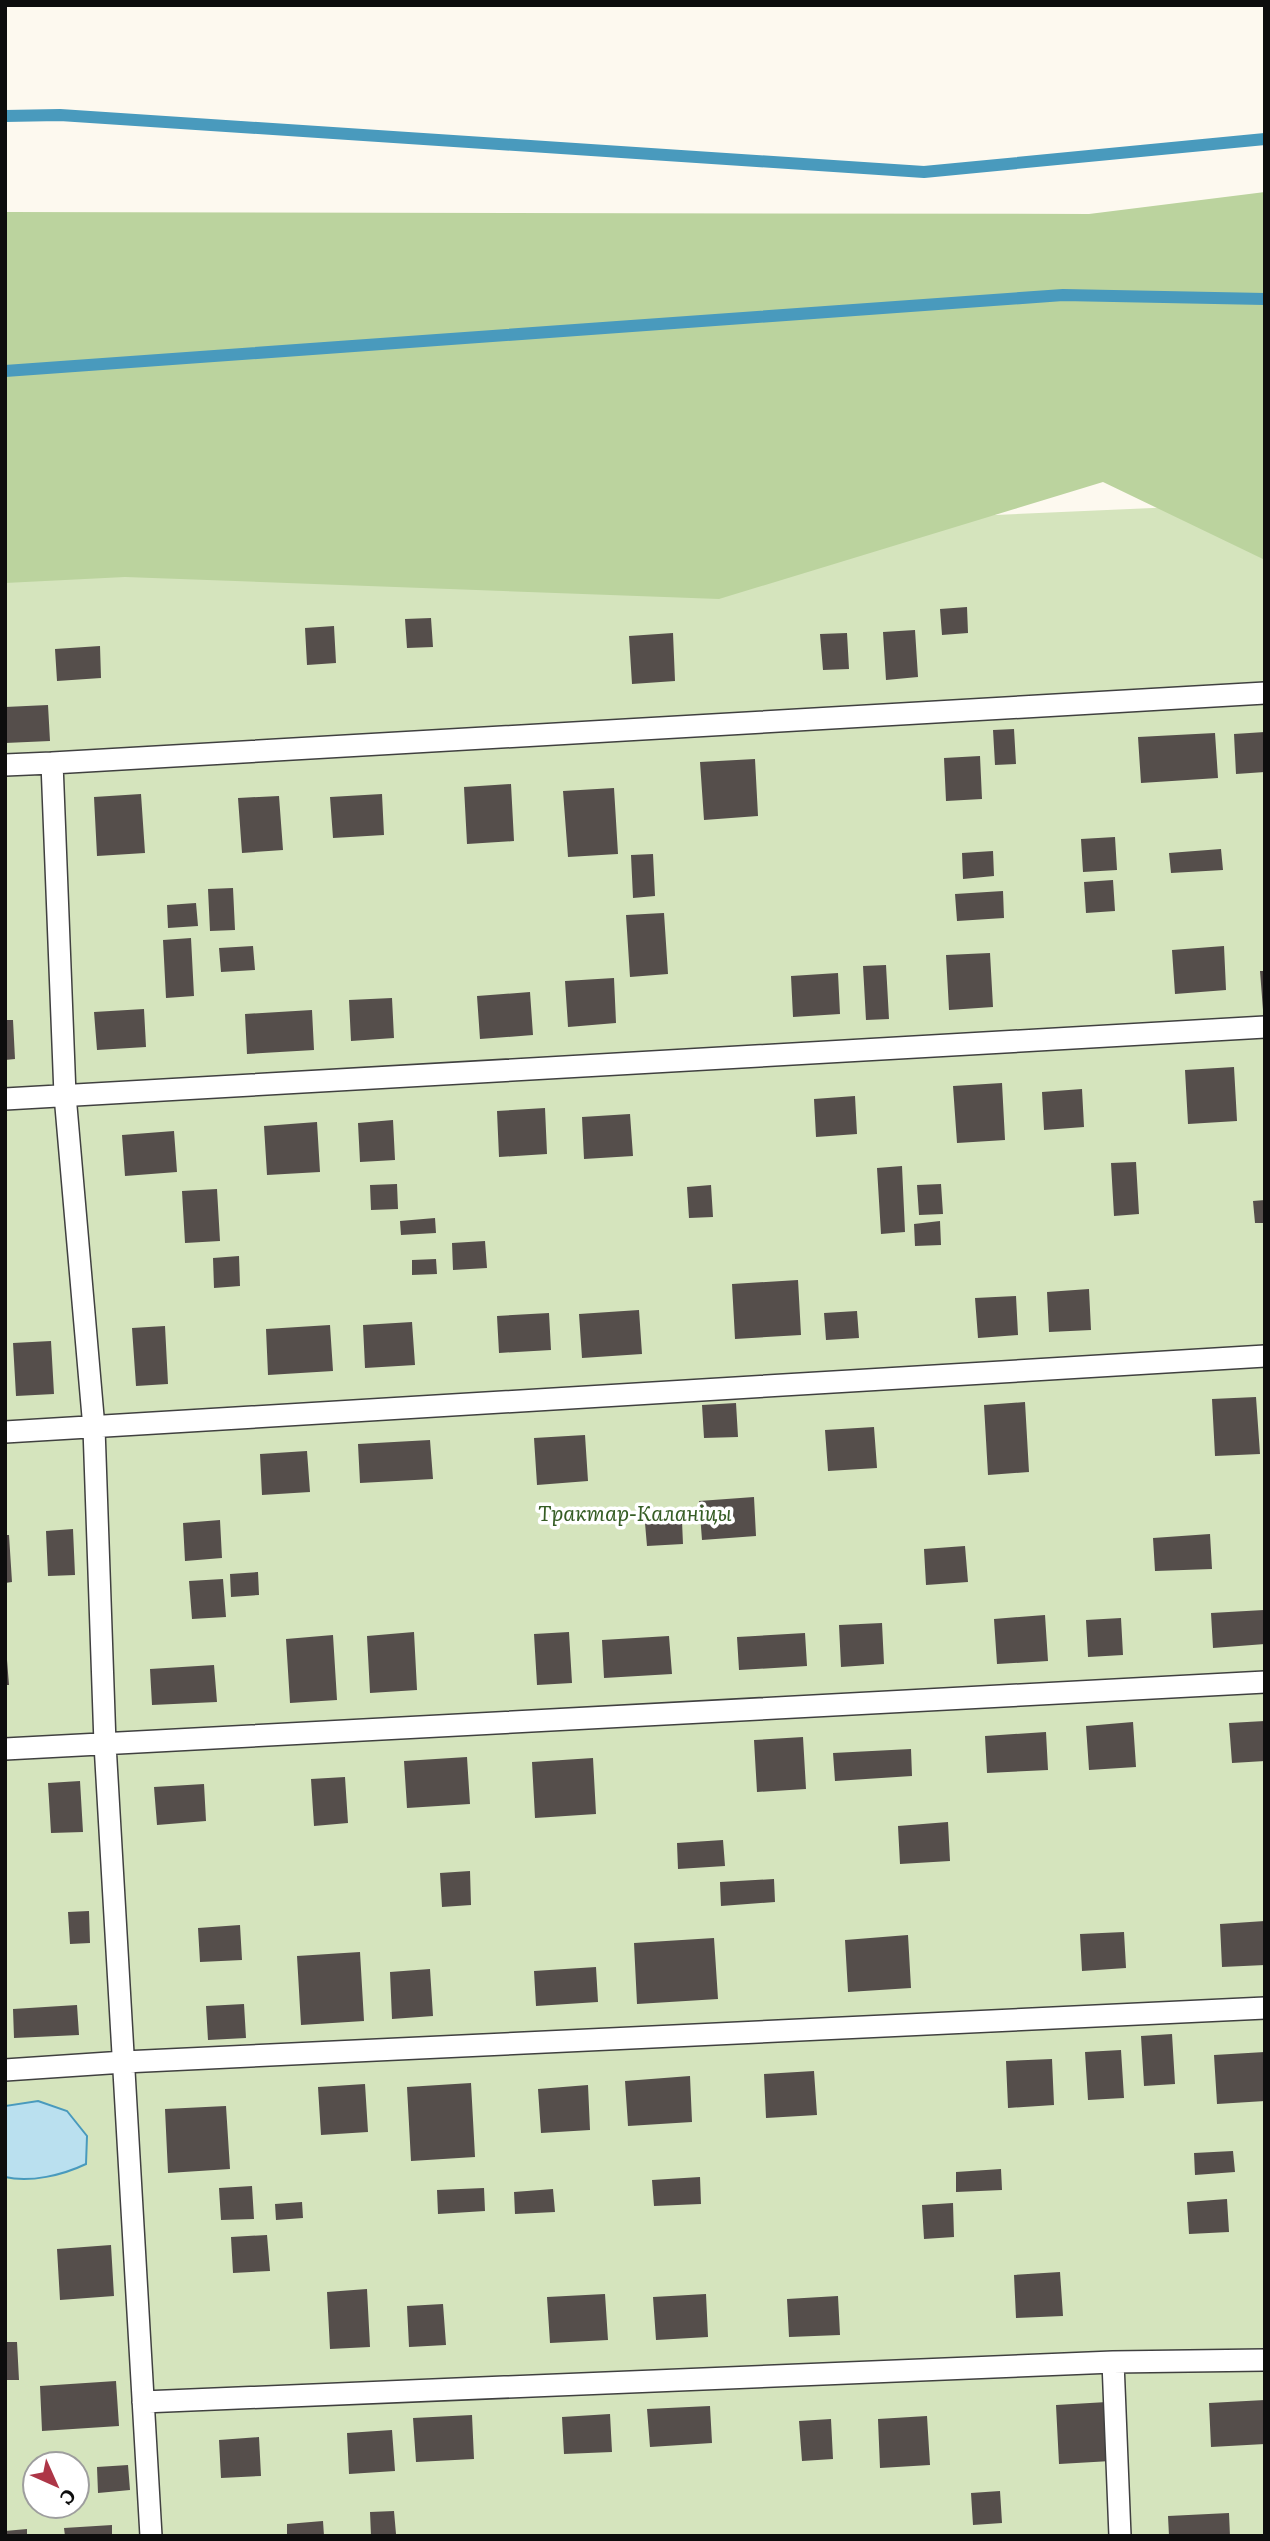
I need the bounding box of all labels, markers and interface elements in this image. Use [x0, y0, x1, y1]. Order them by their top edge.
park label: Трактар-Каланіцы [538, 1496, 732, 1527]
north arrow [21, 2450, 91, 2520]
text: С [54, 2483, 83, 2512]

